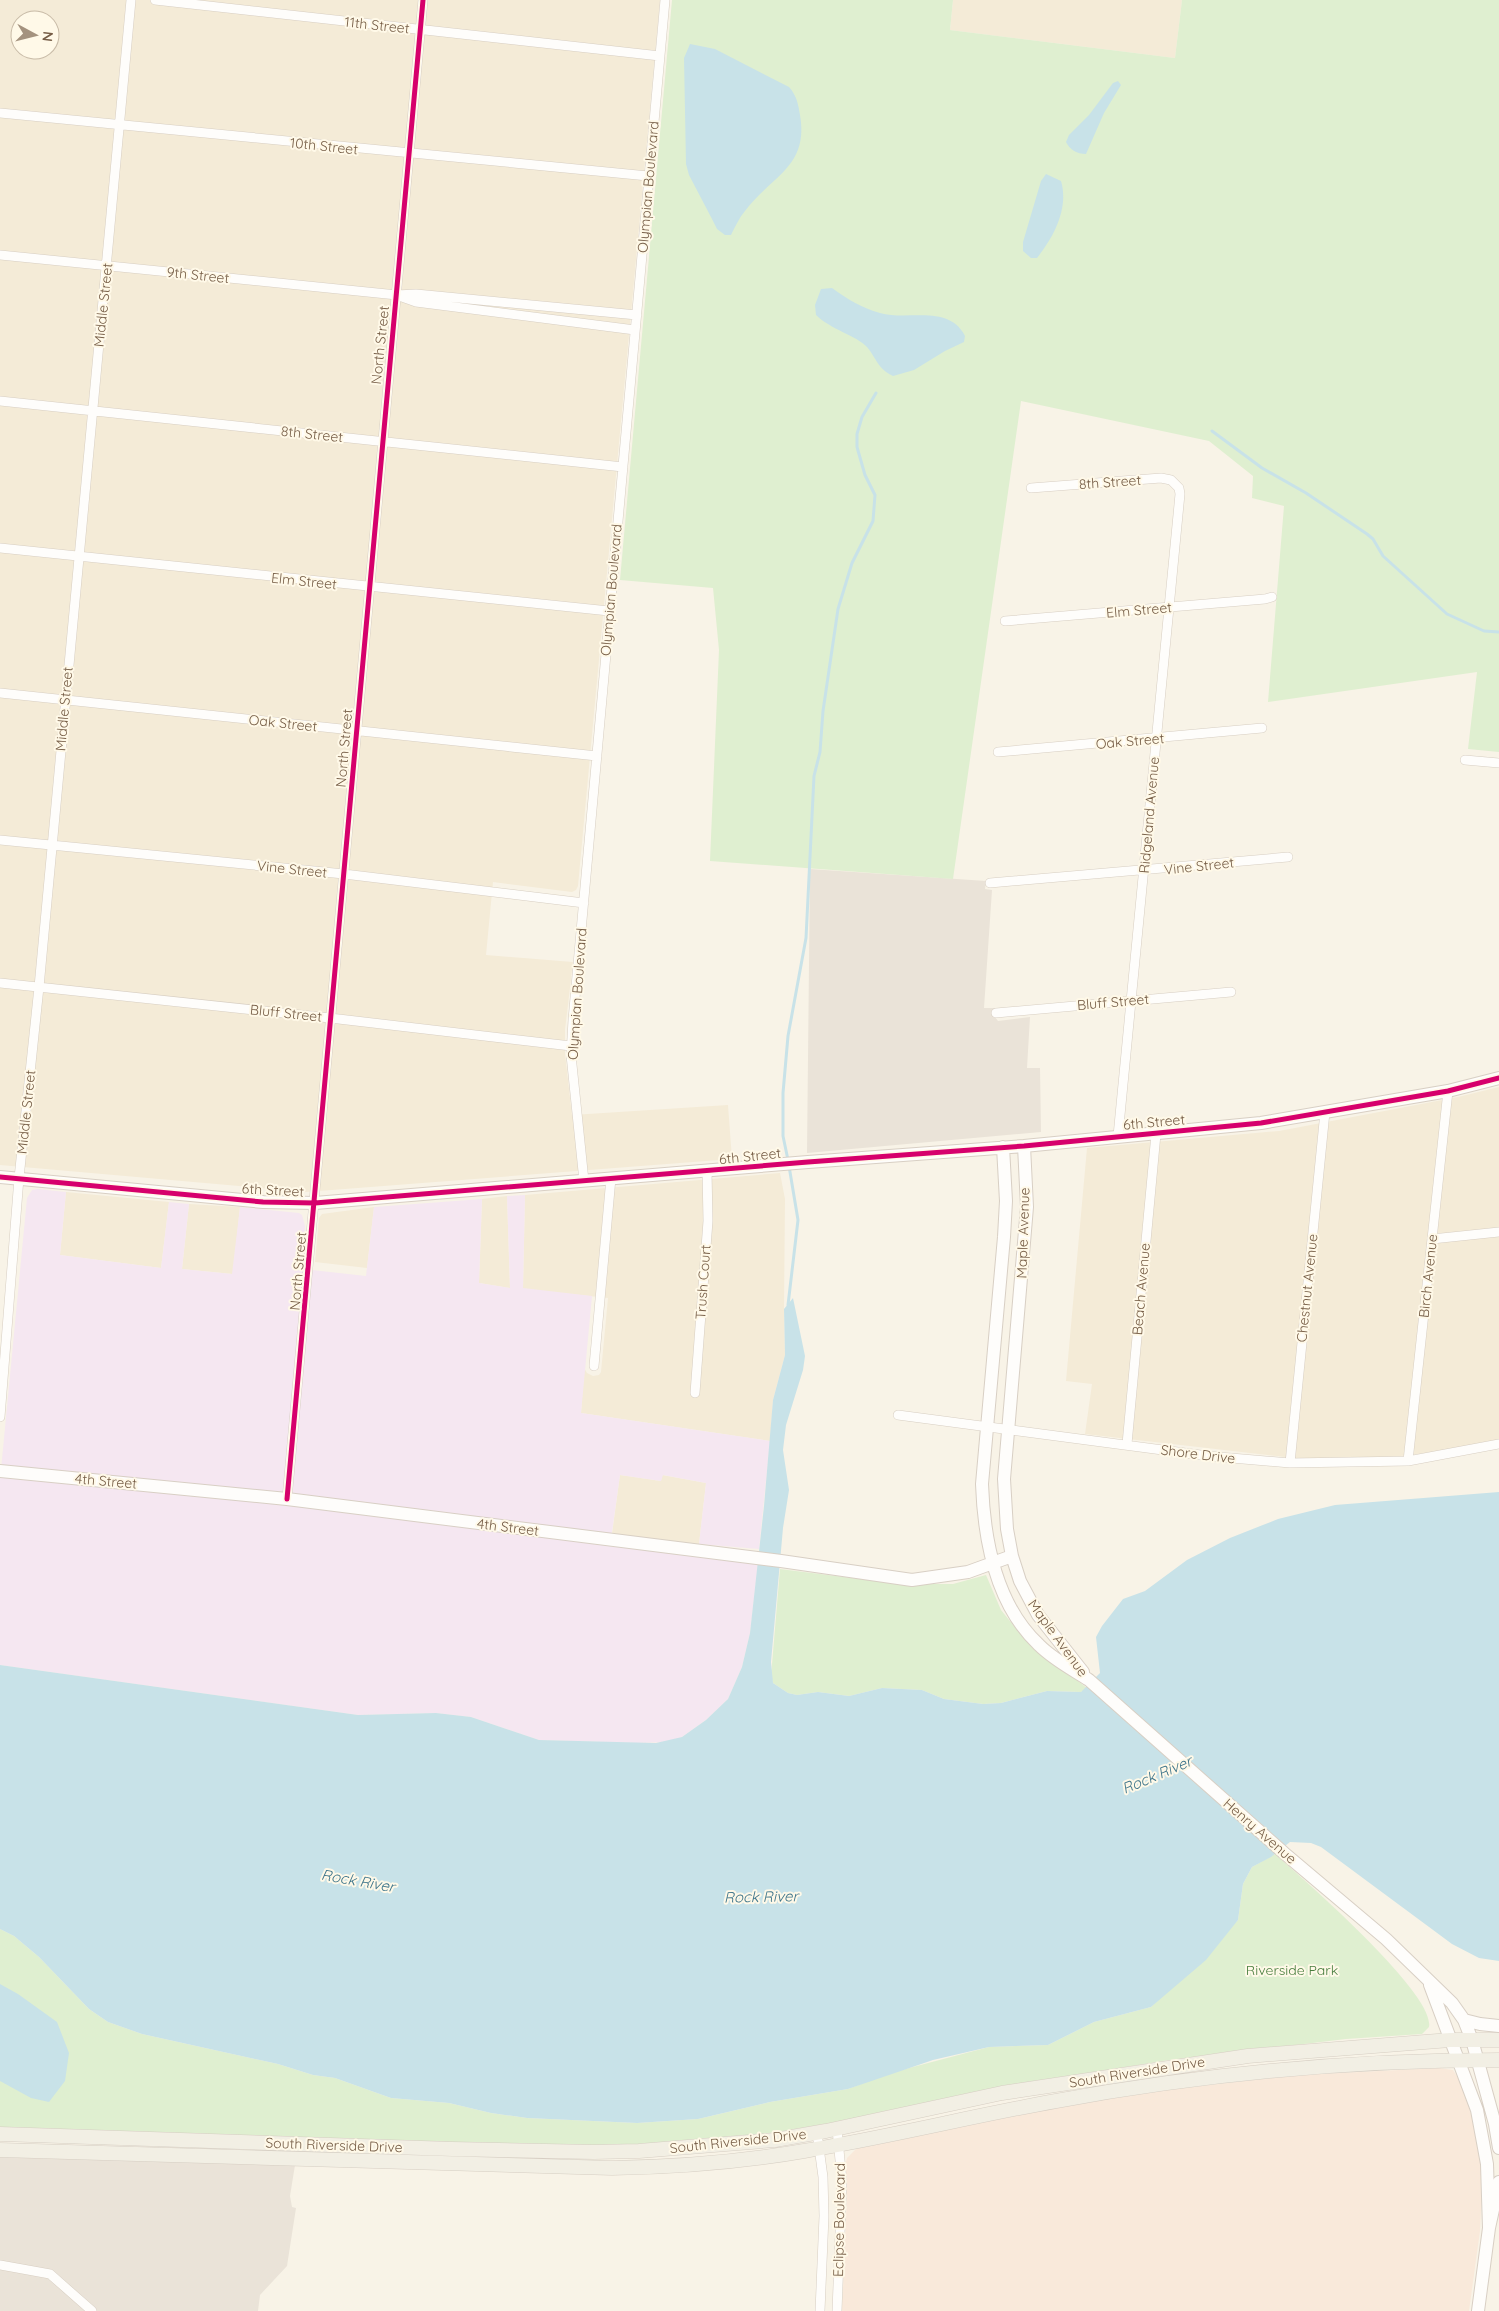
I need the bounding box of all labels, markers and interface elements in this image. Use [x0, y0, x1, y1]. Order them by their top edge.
north arrow [10, 10, 60, 60]
street label: 11th Street [344, 13, 411, 37]
text: N [38, 30, 57, 43]
street label: Olympian Boulevard [633, 120, 663, 254]
street label: 10th Street [289, 133, 359, 159]
street label: Middle Street [90, 262, 116, 348]
street label: 9th Street [166, 263, 230, 287]
street label: North Street [367, 305, 393, 385]
street label: 8th Street [280, 422, 344, 446]
street label: 8th Street [1078, 471, 1142, 493]
street label: Olympian Boulevard [596, 523, 626, 657]
street label: Elm Street [270, 569, 338, 593]
street label: Elm Street [1105, 598, 1173, 622]
street label: Middle Street [51, 666, 77, 752]
street label: North Street [332, 708, 356, 788]
street label: Oak Street [248, 710, 318, 736]
street label: Oak Street [1095, 729, 1165, 753]
street label: Ridgeland Avenue [1135, 756, 1163, 874]
street label: Vine Street [1163, 853, 1235, 879]
street label: Vine Street [256, 856, 328, 882]
street label: Olympian Boulevard [563, 927, 591, 1061]
street label: Bluff Street [1076, 990, 1150, 1014]
street label: Bluff Street [249, 1000, 323, 1026]
street label: Middle Street [13, 1069, 39, 1155]
street label: 6th Street [1122, 1110, 1186, 1134]
street label: 6th Street [718, 1144, 782, 1168]
street label: 6th Street [241, 1179, 305, 1201]
street label: Maple Avenue [1012, 1187, 1034, 1279]
street label: North Street [286, 1231, 310, 1311]
street label: Chestnut Avenue [1292, 1233, 1322, 1343]
street label: Birch Avenue [1415, 1233, 1441, 1319]
street label: Beach Avenue [1128, 1242, 1154, 1336]
street label: Trush Court [691, 1244, 715, 1320]
street label: Shore Drive [1160, 1441, 1236, 1468]
street label: 4th Street [74, 1469, 138, 1493]
street label: 4th Street [476, 1514, 540, 1540]
street label: Maple Avenue [1024, 1596, 1092, 1680]
water label: Rock River [1119, 1750, 1197, 1798]
street label: Henry Avenue [1220, 1794, 1300, 1868]
water label: Rock River [320, 1865, 399, 1897]
water label: Rock River [724, 1886, 801, 1907]
park label: Riverside Park [1246, 1961, 1338, 1979]
street label: South Riverside Drive [1068, 2052, 1206, 2092]
street label: South Riverside Drive [669, 2125, 807, 2157]
street label: South Riverside Drive [265, 2134, 403, 2156]
street label: Eclipse Boulevard [829, 2163, 849, 2277]

